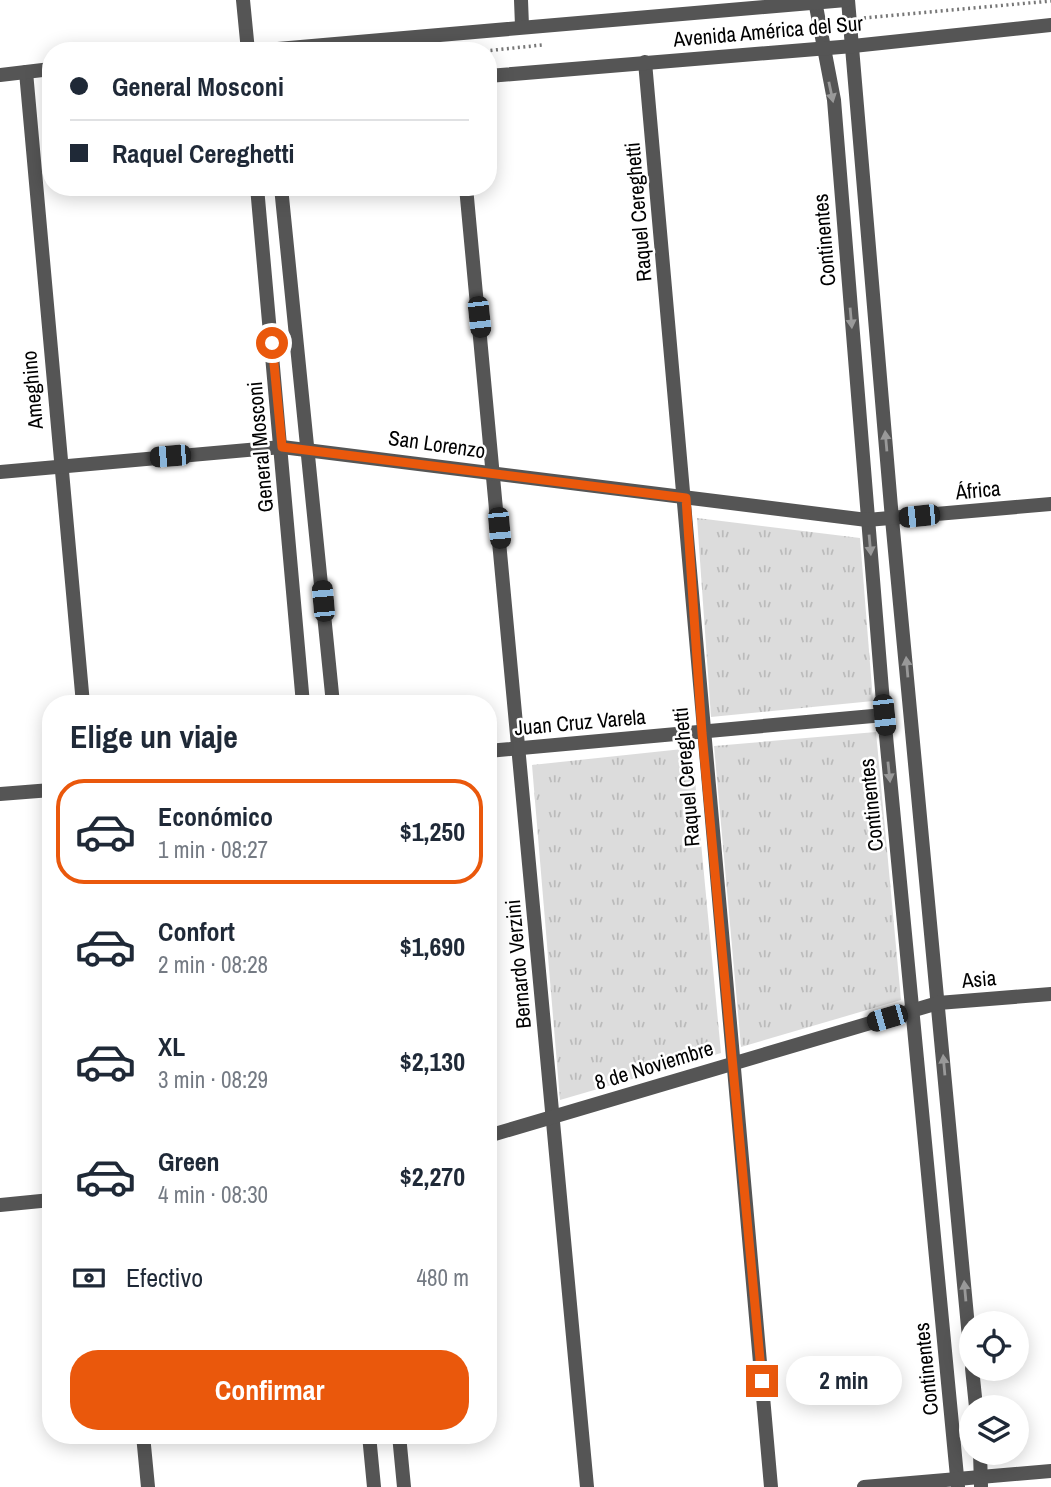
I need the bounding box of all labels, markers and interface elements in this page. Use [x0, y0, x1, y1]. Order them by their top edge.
street label: Avenida América del Sur [671, 8, 864, 54]
text: General Mosconi [112, 69, 284, 104]
one-way arrow [826, 81, 837, 103]
text: Raquel Cereghetti [112, 136, 294, 171]
street label: Raquel Cereghetti [617, 141, 659, 283]
street label: Continentes [806, 192, 842, 288]
car [467, 295, 492, 339]
one-way arrow [846, 307, 857, 329]
route start [256, 327, 288, 359]
street label: Ameghino [14, 350, 50, 431]
street label: General Mosconi [240, 380, 280, 514]
street label: San Lorenzo [387, 423, 487, 465]
one-way arrow [880, 430, 891, 452]
car [149, 444, 192, 468]
street label: África [953, 474, 1002, 506]
car [898, 503, 941, 529]
car [487, 506, 512, 550]
one-way arrow [865, 534, 876, 556]
car [311, 579, 336, 623]
one-way arrow [901, 656, 912, 678]
car [872, 693, 897, 737]
street label: Juan Cruz Varela [513, 702, 647, 742]
street label: Raquel Cereghetti [665, 706, 707, 848]
text: Elige un viaje [70, 715, 238, 758]
street label: Continentes [852, 757, 890, 853]
one-way arrow [884, 761, 895, 783]
text: Económico [158, 799, 273, 834]
icon: car [74, 800, 137, 863]
text: $1,250 [400, 814, 465, 849]
text: 1 min · 08:27 [158, 834, 268, 865]
street label: Bernardo Verzini [498, 898, 538, 1030]
text: Confort [158, 914, 235, 949]
icon: car [74, 915, 137, 978]
text: $1,690 [400, 929, 465, 964]
text: 2 min · 08:28 [158, 949, 268, 980]
street label: Asia [960, 963, 998, 995]
car [864, 1002, 911, 1034]
text: XL [158, 1029, 185, 1064]
icon: car [74, 1030, 137, 1093]
street label: 8 de Noviembre [591, 1033, 717, 1097]
text: $2,130 [400, 1044, 465, 1079]
one-way arrow [938, 1053, 949, 1075]
text: 3 min · 08:29 [158, 1064, 268, 1095]
text: Green [158, 1144, 220, 1179]
icon: car [74, 1145, 137, 1208]
text: $2,270 [400, 1159, 465, 1194]
text: 4 min · 08:30 [158, 1179, 268, 1210]
icon: cash [70, 1259, 108, 1297]
text: Efectivo [126, 1260, 203, 1295]
text: 480 m [417, 1262, 469, 1293]
one-way arrow [959, 1280, 970, 1302]
map controls [959, 1311, 1029, 1465]
button: locate [959, 1311, 1029, 1381]
street label: Continentes [907, 1321, 945, 1417]
button: Confirmar [70, 1350, 469, 1430]
callout: 2 min [786, 1356, 902, 1406]
route end [746, 1365, 778, 1397]
text: 2 min [819, 1365, 869, 1396]
button: layers [959, 1395, 1029, 1465]

